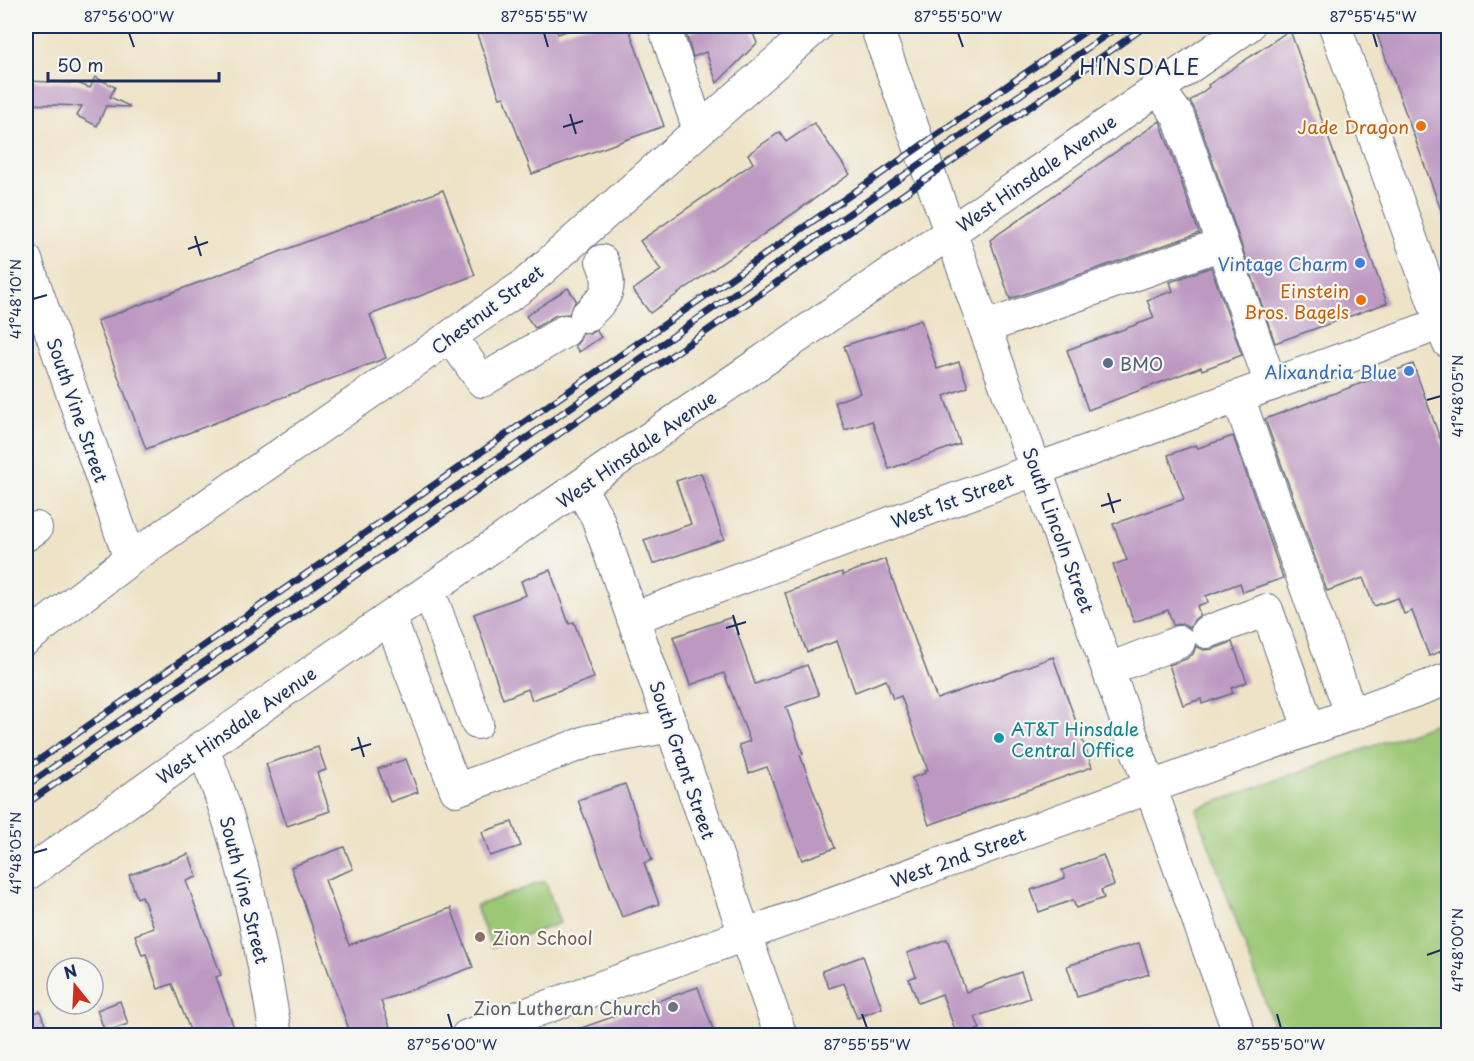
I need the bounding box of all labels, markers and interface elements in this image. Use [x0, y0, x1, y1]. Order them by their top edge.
text: 87°56'00"W [84, 4, 175, 27]
text: 87°55'55"W [500, 4, 588, 27]
text: 87°55'50"W [914, 4, 1003, 27]
text: 87°55'45"W [1329, 4, 1417, 27]
scale bar [48, 45, 219, 83]
district label: HINSDALE [1079, 50, 1201, 82]
text: 50 m [57, 51, 104, 78]
street label: West Hinsdale Avenue [951, 108, 1121, 238]
place label: Jade Dragon [1297, 113, 1409, 140]
marker: Jade Dragon [1414, 119, 1428, 133]
place label: Vintage Charm [1218, 250, 1348, 277]
marker: Vintage Charm [1353, 256, 1367, 270]
street label: Chestnut Street [425, 258, 549, 360]
text: 41°48'10"N [3, 259, 26, 339]
place label: Einstein Bros. Bagels [1244, 277, 1349, 325]
marker: Einstein Bros. Bagels [1354, 293, 1368, 307]
street label: South Vine Street [41, 334, 115, 486]
place label: BMO [1120, 350, 1163, 377]
text: 41°48'05"N [1445, 354, 1468, 438]
marker: BMO [1101, 356, 1115, 370]
place label: Alixandria Blue [1265, 358, 1397, 385]
marker: Alixandria Blue [1402, 364, 1416, 378]
street label: West Hinsdale Avenue [551, 384, 721, 514]
street label: South Lincoln Street [1017, 444, 1101, 616]
street label: West 1st Street [887, 465, 1017, 535]
street label: West Hinsdale Avenue [151, 660, 321, 790]
street label: South Grant Street [643, 677, 723, 843]
place label: AT&T Hinsdale Central Office [1011, 715, 1139, 763]
marker: AT&T Hinsdale Central Office [992, 731, 1006, 745]
text: 41°48'05"N [3, 811, 26, 895]
street label: South Vine Street [214, 813, 276, 967]
street label: West 2nd Street [887, 820, 1029, 894]
text: 41°48'00"N [1445, 908, 1468, 992]
place label: Zion School [492, 924, 593, 951]
marker: Zion School [473, 930, 487, 944]
north arrow [45, 956, 105, 1016]
text: N [60, 957, 80, 984]
place label: Zion Lutheran Church [473, 994, 661, 1021]
marker: Zion Lutheran Church [666, 1000, 680, 1014]
text: 87°56'00"W [407, 1032, 498, 1055]
text: 87°55'55"W [823, 1032, 911, 1055]
text: 87°55'50"W [1237, 1032, 1326, 1055]

